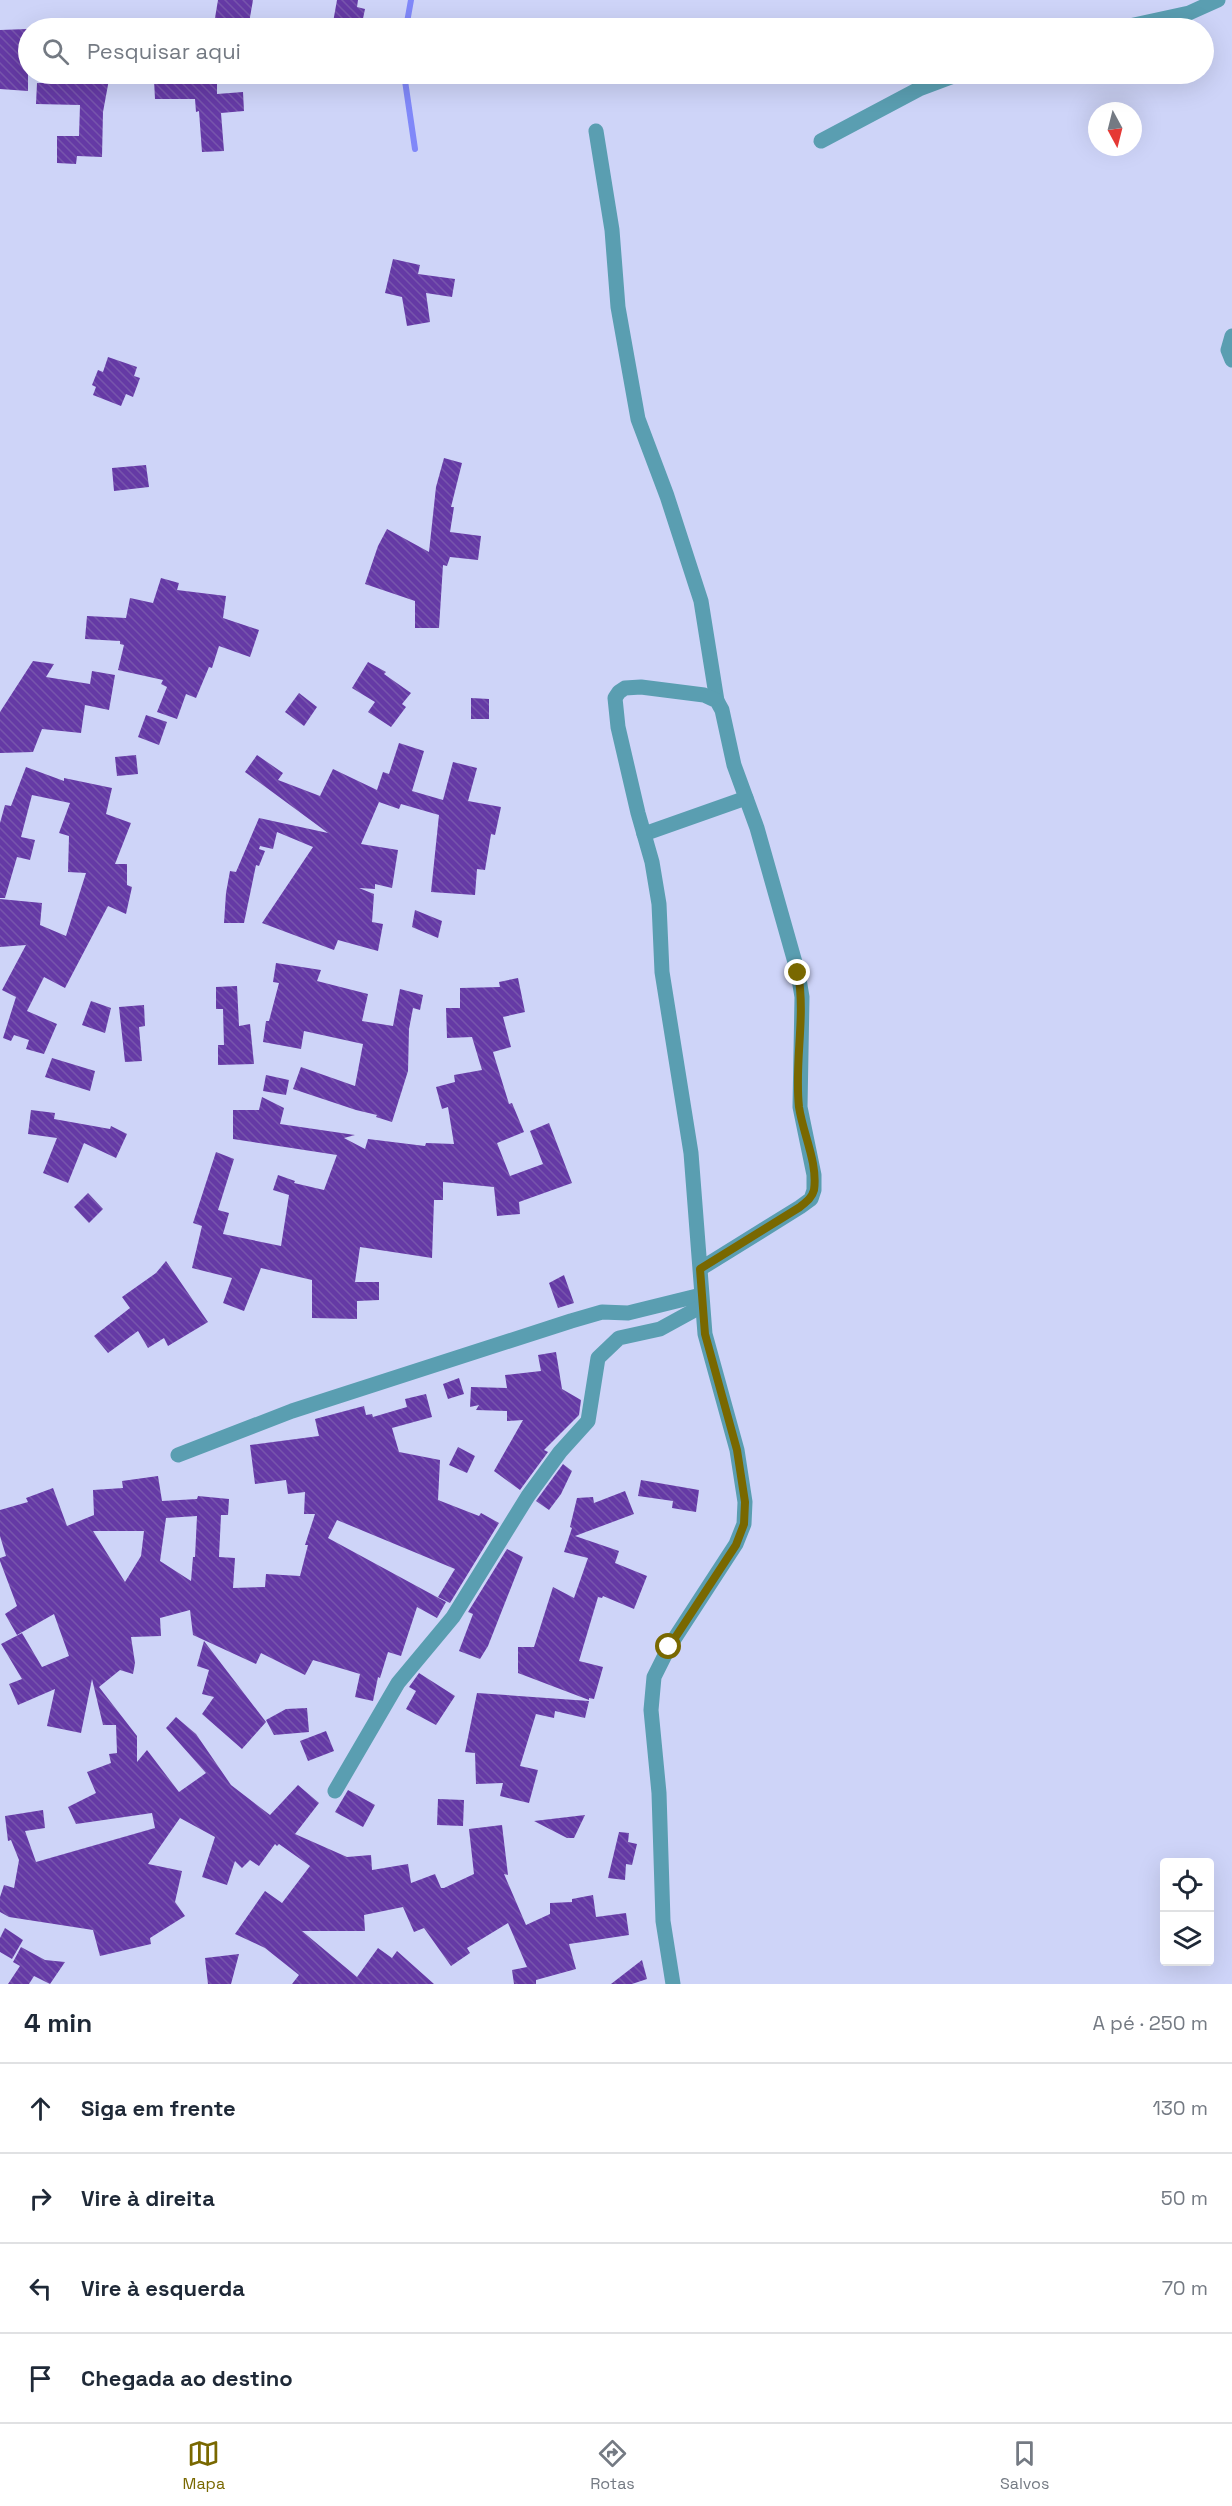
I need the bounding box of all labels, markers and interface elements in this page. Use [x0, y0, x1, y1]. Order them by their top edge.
search box [18, 18, 1214, 84]
icon: search [39, 35, 72, 68]
text: Pesquisar aqui [87, 37, 241, 65]
north arrow [1088, 102, 1142, 156]
route end [784, 959, 810, 985]
route start [655, 1633, 681, 1659]
map controls [1160, 1858, 1214, 1966]
button: locate [1160, 1858, 1214, 1912]
button: layers [1160, 1912, 1214, 1966]
text: 4 min [24, 2006, 92, 2040]
text: A pé · 250 m [1093, 2010, 1208, 2036]
icon: ahead [24, 2092, 57, 2125]
text: Siga em frente [81, 2094, 236, 2122]
text: 130 m [1152, 2095, 1208, 2121]
icon: right [24, 2182, 57, 2215]
text: Vire à direita [81, 2184, 215, 2212]
text: 50 m [1161, 2185, 1208, 2211]
icon: left [24, 2272, 57, 2305]
text: Vire à esquerda [81, 2274, 245, 2302]
text: 70 m [1162, 2275, 1208, 2301]
icon: arrive [24, 2362, 57, 2395]
text: Chegada ao destino [81, 2364, 293, 2392]
tab: Mapa [183, 2437, 225, 2494]
tab: Rotas [590, 2437, 635, 2494]
tab: Salvos [1000, 2437, 1049, 2494]

